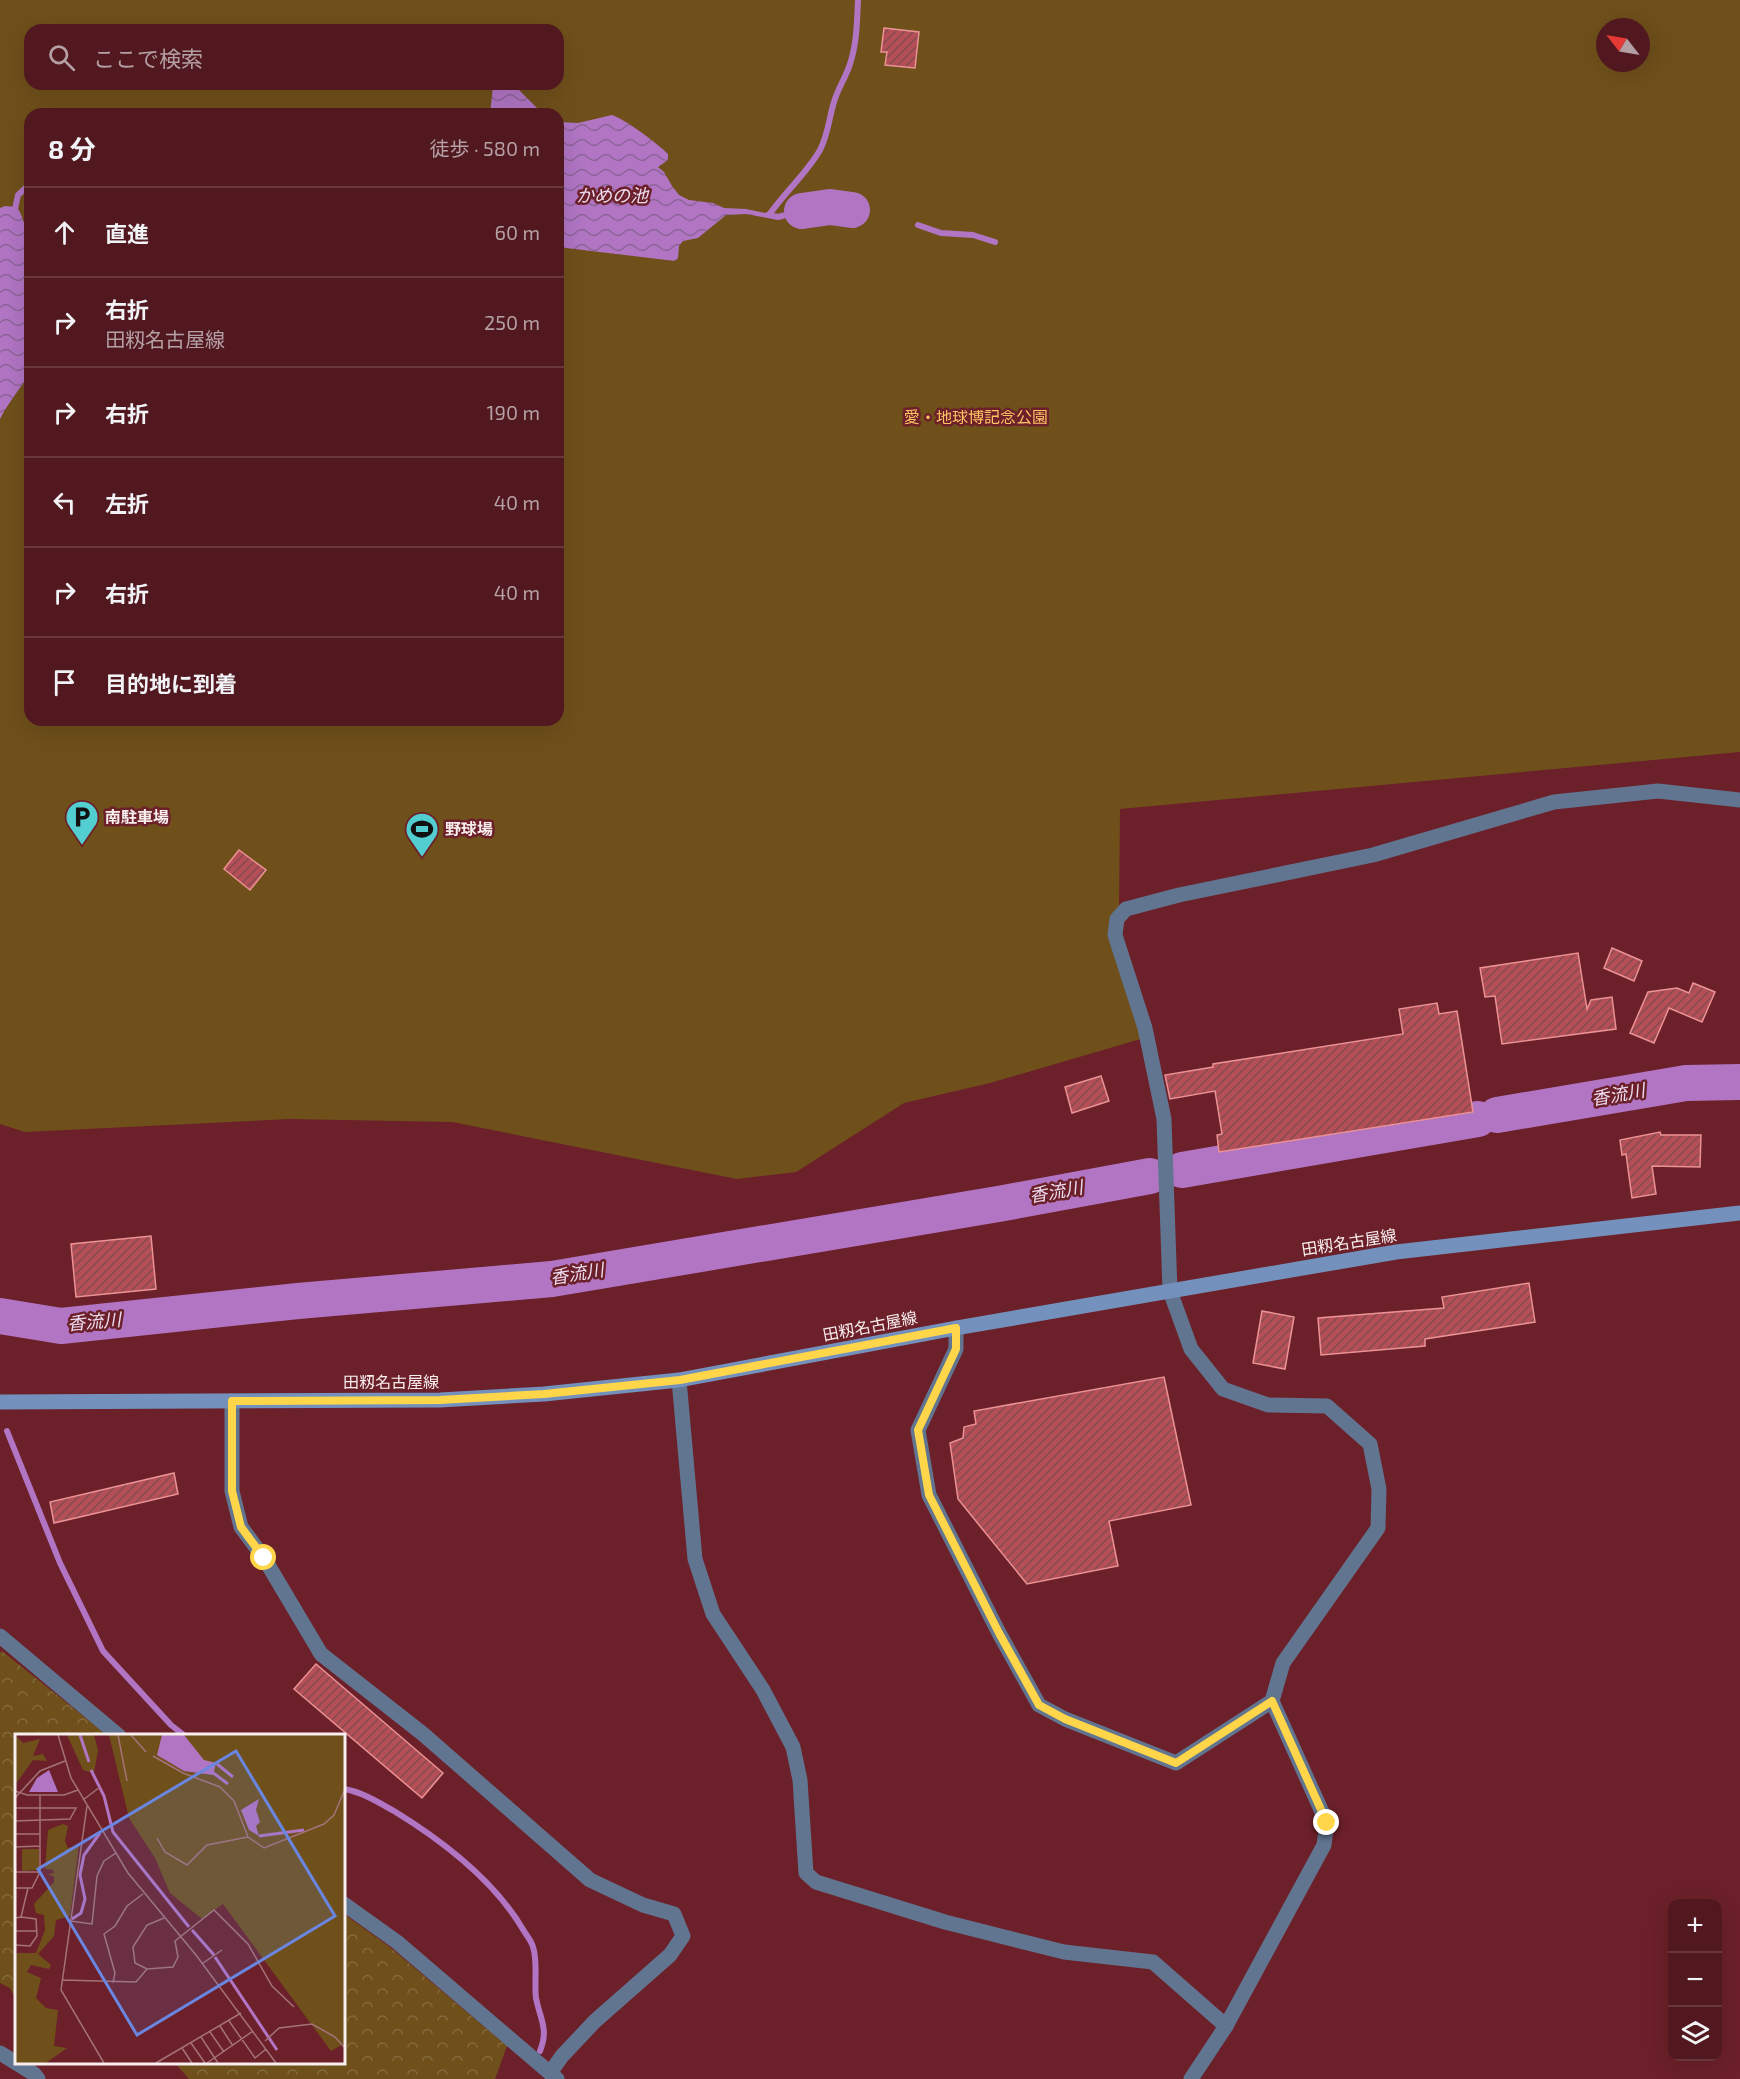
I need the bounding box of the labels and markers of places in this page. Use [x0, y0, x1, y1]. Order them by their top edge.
parking icon: 南駐車場 [64, 799, 100, 846]
place label: 南駐車場 [105, 807, 169, 826]
sports icon: 野球場 [404, 811, 440, 858]
place label: 野球場 [445, 819, 493, 838]

